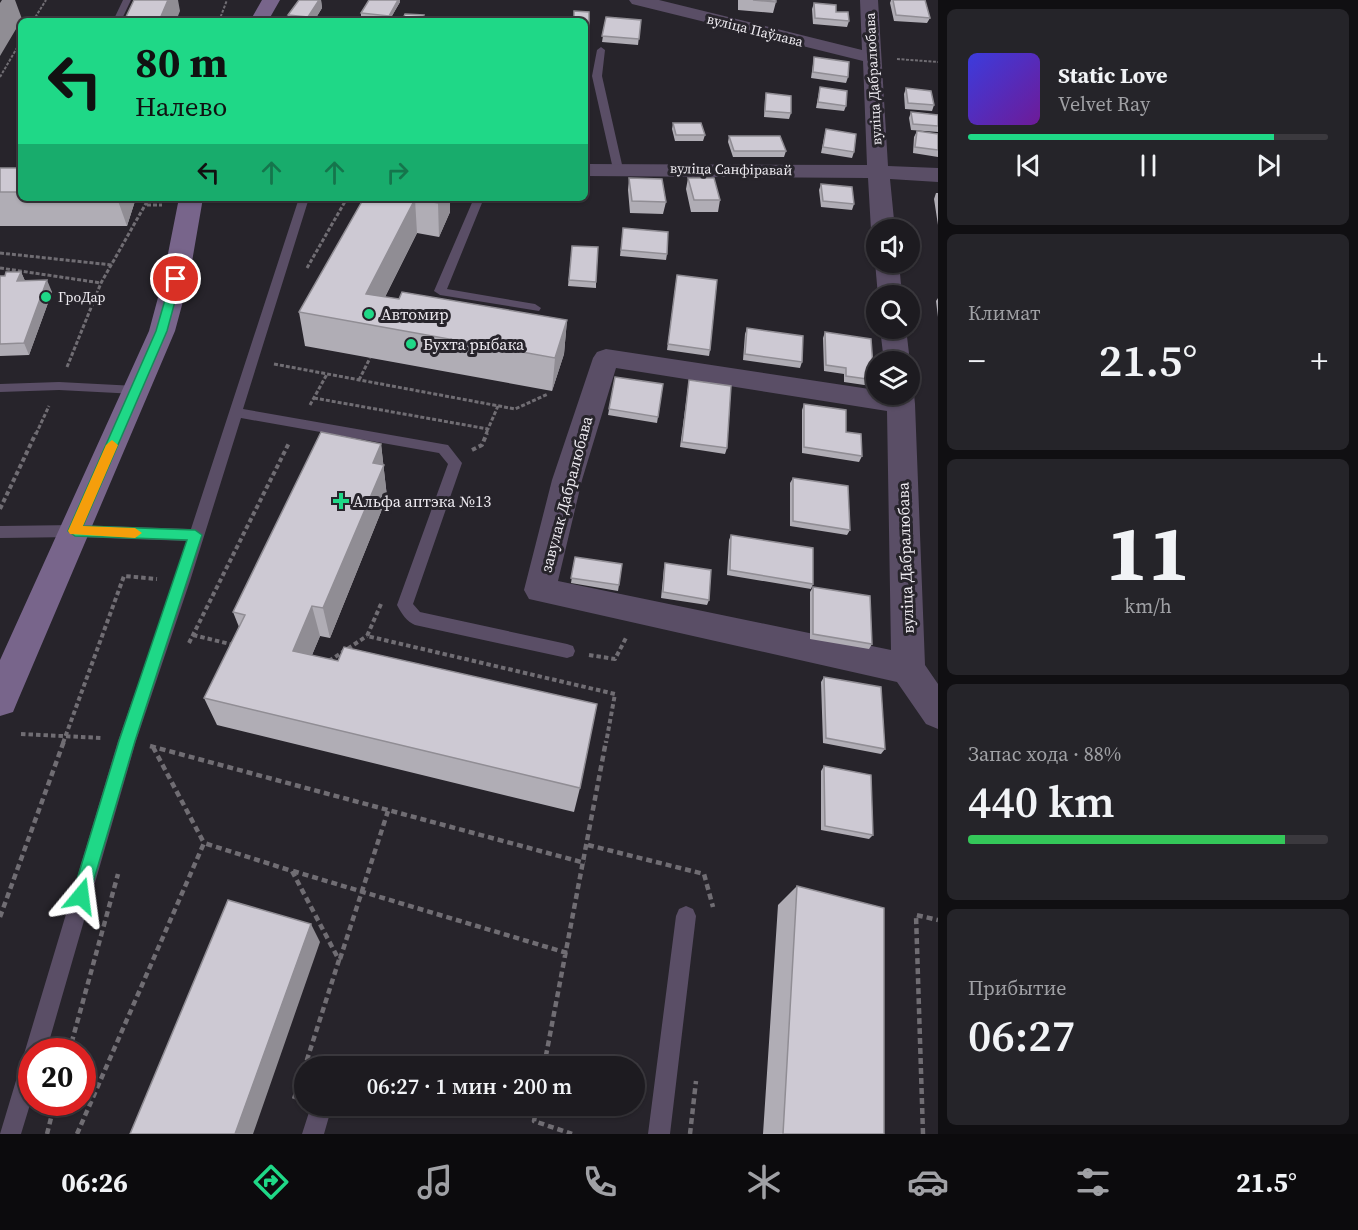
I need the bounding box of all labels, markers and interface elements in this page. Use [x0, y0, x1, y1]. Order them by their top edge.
street label: вуліца Паўлава [705, 8, 806, 52]
street label: вуліца Дабралюбава [859, 11, 886, 146]
text: 80 m [135, 33, 228, 91]
icon: left [36, 42, 114, 120]
text: Static Love [1058, 60, 1168, 90]
text: Налево [135, 88, 227, 125]
text: Velvet Ray [1058, 90, 1150, 118]
icon: previous [1012, 149, 1045, 182]
icon: pause [1132, 149, 1165, 182]
icon: next [1252, 149, 1285, 182]
icon: left [192, 156, 225, 189]
icon: ahead [255, 156, 288, 189]
icon: ahead [318, 156, 351, 189]
icon: right [381, 156, 414, 189]
street label: вуліца Санфіравай [670, 158, 792, 180]
map controls [866, 219, 920, 405]
button: sound [866, 219, 920, 273]
pin [150, 253, 201, 304]
icon: arrive [159, 262, 192, 295]
button: search [866, 285, 920, 339]
place label: ГроДар [58, 287, 106, 307]
marker: ГроДар [39, 290, 53, 304]
text: Климат [968, 299, 1041, 327]
place label: Автомир [381, 303, 449, 325]
marker: Автомир [362, 307, 376, 321]
text: 21.5° [1099, 329, 1197, 391]
place label: Бухта рыбака [423, 333, 525, 355]
marker: Бухта рыбака [404, 337, 418, 351]
text: − [968, 338, 986, 383]
text: + [1311, 338, 1328, 383]
button: layers [866, 351, 920, 405]
street label: завулак Дабралюбава [535, 413, 598, 574]
street label: вуліца Дабралюбава [891, 481, 919, 634]
place label: Альфа аптэка №13 [353, 490, 491, 512]
marker: Альфа аптэка №13 [334, 494, 348, 508]
text: 11 [1106, 499, 1190, 606]
text: km/h [1124, 592, 1172, 620]
text: Запас хода · 88% [968, 740, 1121, 768]
text: 440 km [968, 770, 1115, 832]
position arrow [49, 864, 113, 928]
text: Прибытие [968, 974, 1066, 1002]
text: 06:27 [968, 1004, 1075, 1066]
speed limit sign: 20 [18, 1038, 96, 1116]
text: 06:27 · 1 мин · 200 m [367, 1071, 572, 1101]
icon: directions [250, 1161, 292, 1203]
icon: music [414, 1161, 456, 1203]
icon: phone [579, 1161, 621, 1203]
icon: climate [743, 1161, 785, 1203]
icon: car [907, 1161, 949, 1203]
icon: filters [1072, 1161, 1114, 1203]
text: 06:26 [61, 1164, 128, 1201]
text: 21.5° [1236, 1164, 1297, 1201]

